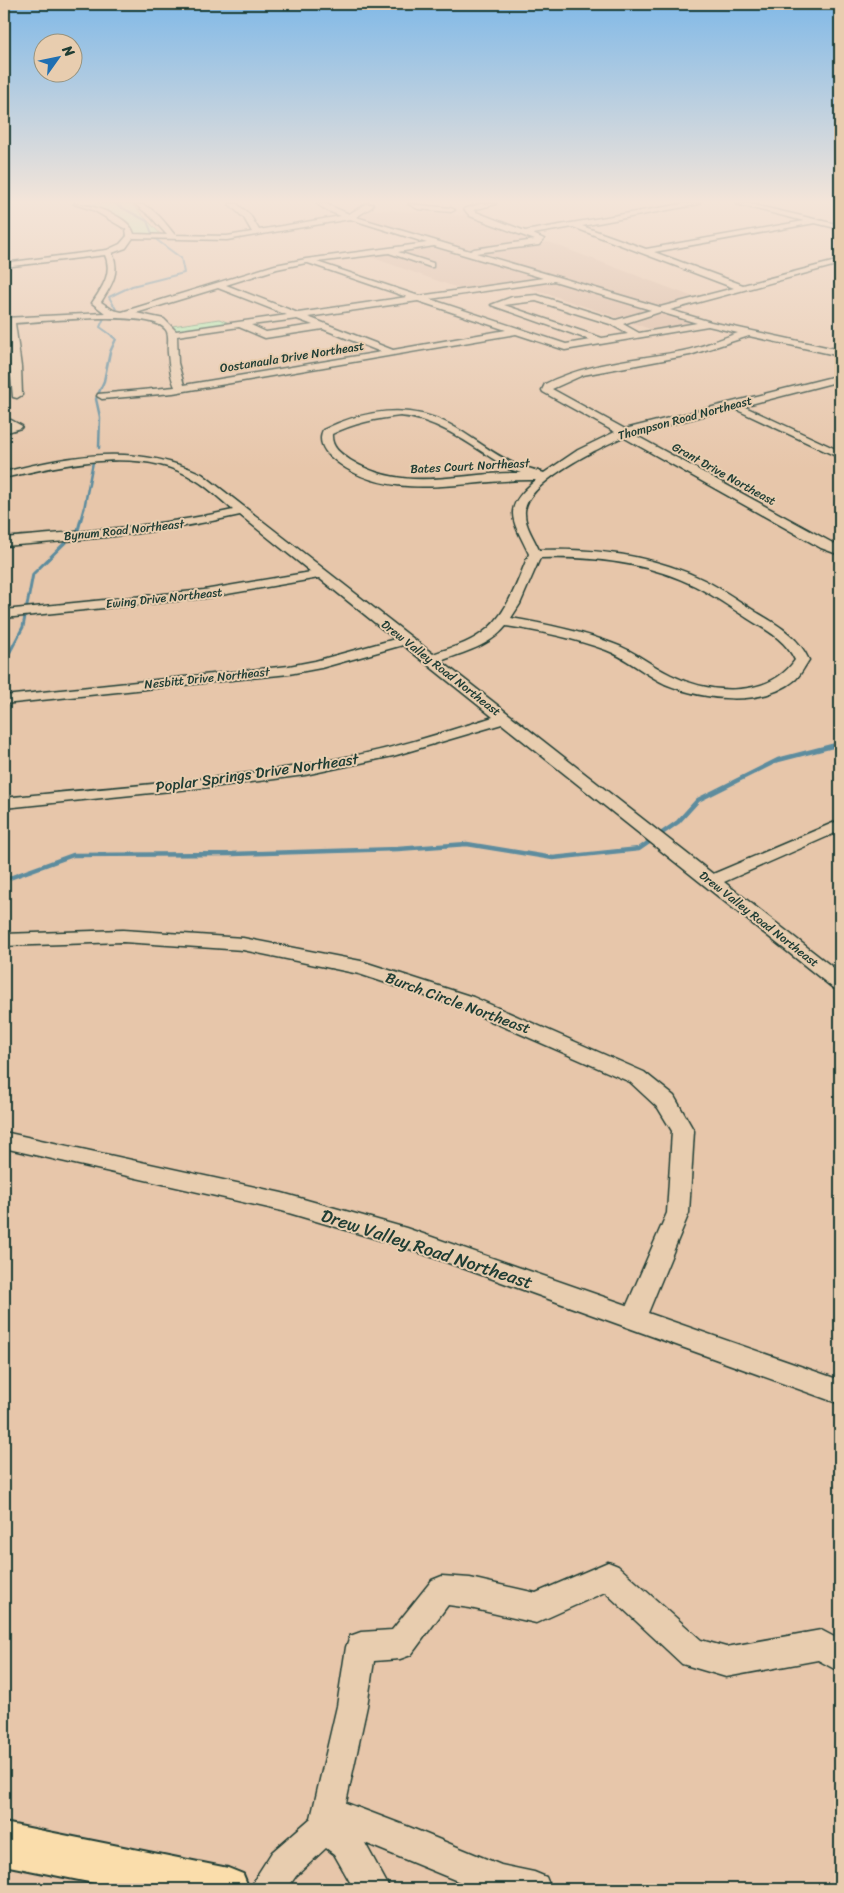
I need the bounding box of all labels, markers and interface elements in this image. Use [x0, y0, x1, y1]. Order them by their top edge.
north arrow [32, 32, 82, 82]
text: N [55, 39, 82, 62]
street label: Oostanaula Drive Northeast [218, 335, 366, 379]
street label: Thompson Road Northeast [615, 390, 755, 446]
street label: Grant Drive Northeast [668, 436, 780, 512]
street label: Bates Court Northeast [410, 452, 531, 480]
street label: Bynum Road Northeast [63, 513, 186, 547]
street label: Ewing Drive Northeast [105, 581, 223, 615]
street label: Drew Valley Road Northeast [376, 614, 506, 722]
street label: Nesbitt Drive Northeast [143, 660, 272, 696]
street label: Poplar Springs Drive Northeast [154, 746, 361, 800]
street label: Drew Valley Road Northeast [694, 865, 824, 973]
street label: Burch Circle Northeast [382, 965, 535, 1041]
street label: Drew Valley Road Northeast [317, 1200, 537, 1298]

